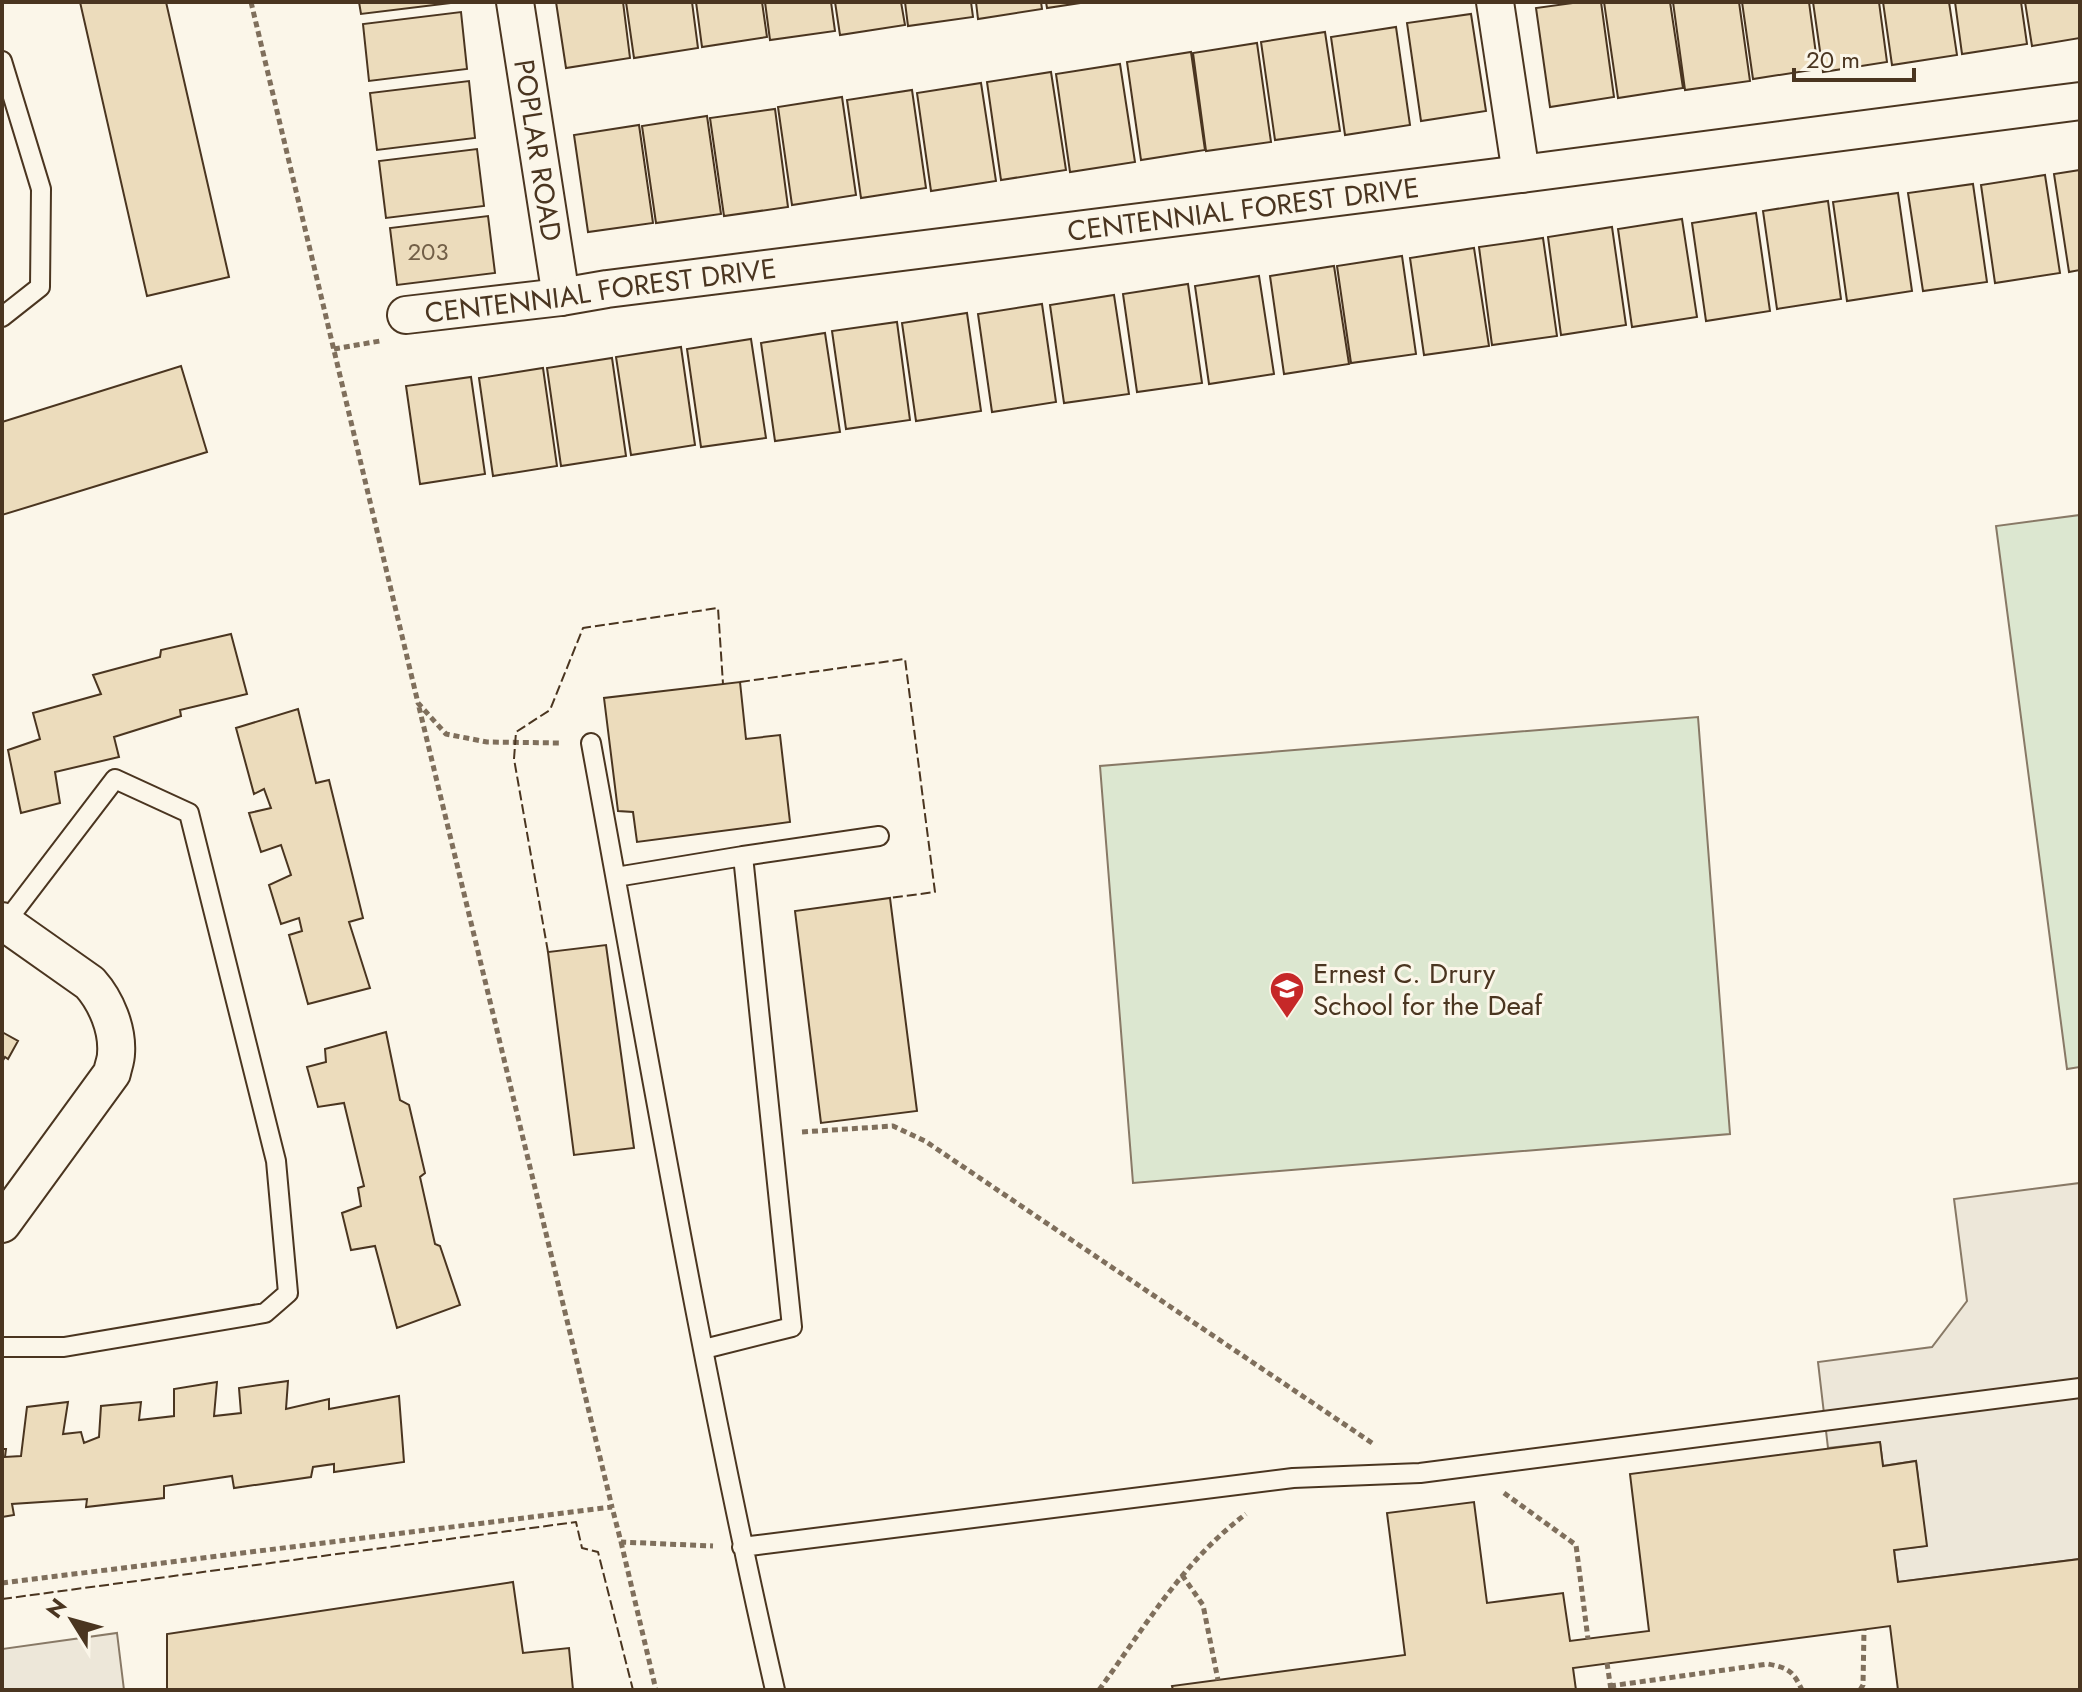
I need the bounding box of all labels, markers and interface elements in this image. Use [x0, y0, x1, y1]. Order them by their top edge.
scale bar [1794, 32, 1914, 82]
text: 20 m [1806, 42, 1860, 77]
street label: POPLAR ROAD [504, 56, 572, 244]
street label: CENTENNIAL FOREST DRIVE [1065, 167, 1421, 251]
house number: 203 [407, 234, 449, 269]
street label: CENTENNIAL FOREST DRIVE [422, 247, 779, 333]
place label: Ernest C. Drury School for the Deaf [1313, 953, 1543, 1026]
school or university icon: Ernest C. Drury School for the Deaf [1268, 970, 1306, 1020]
north arrow [32, 1580, 112, 1660]
text: N [38, 1591, 74, 1625]

